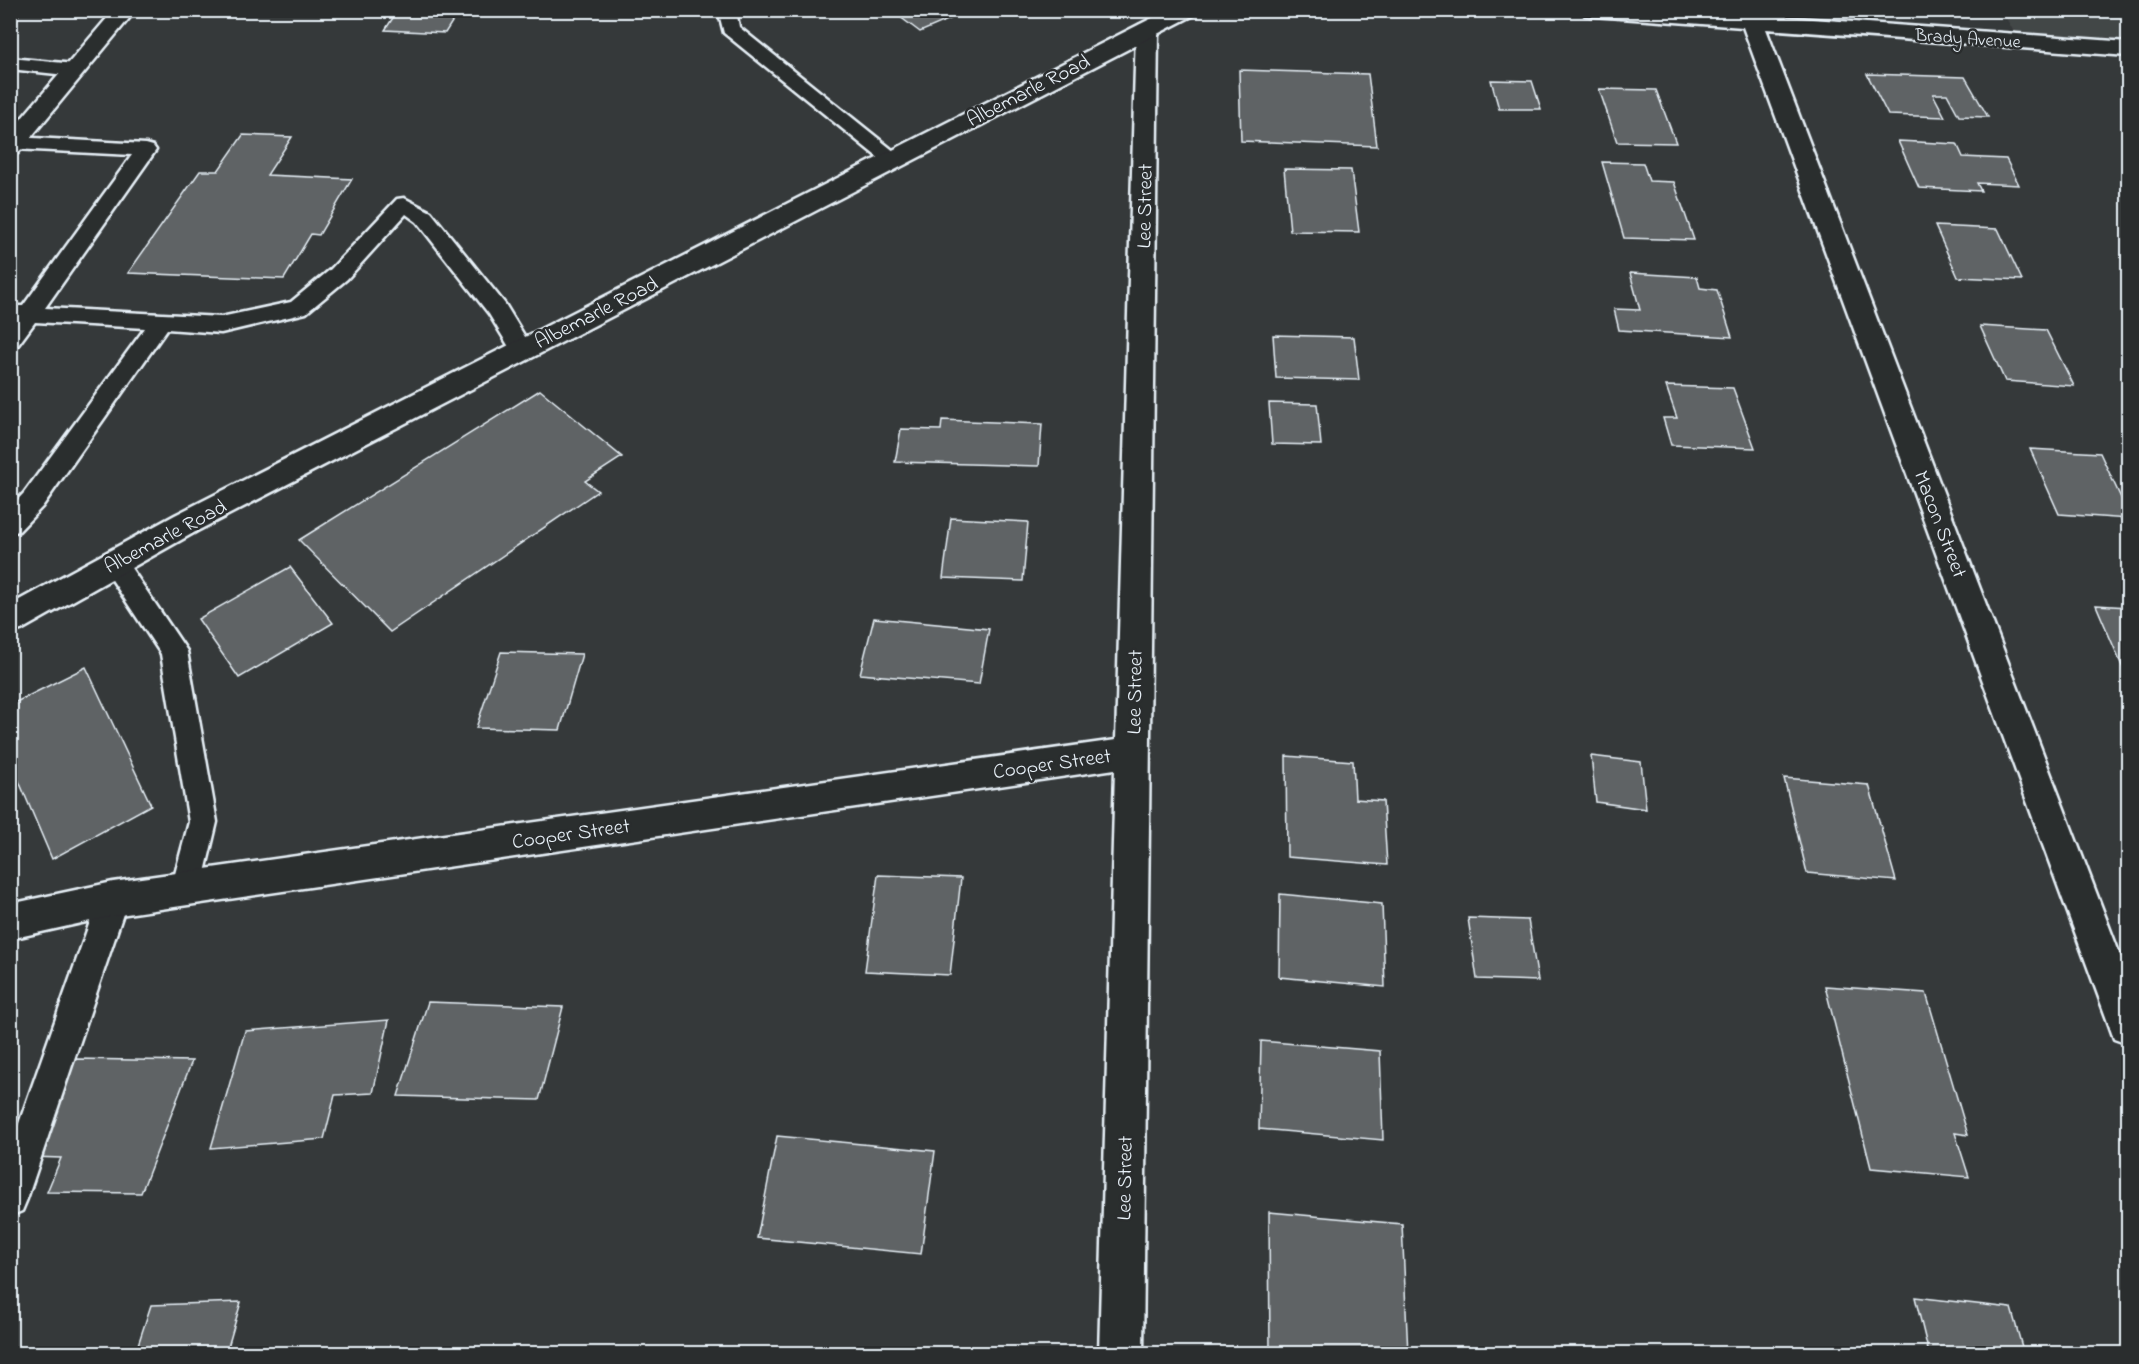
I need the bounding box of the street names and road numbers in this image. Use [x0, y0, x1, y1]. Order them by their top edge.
street label: Brady Avenue [1913, 23, 2022, 57]
street label: Albemarle Road [962, 48, 1096, 136]
street label: Lee Street [1130, 163, 1162, 249]
street label: Albemarle Road [530, 270, 664, 358]
street label: Macon Street [1905, 467, 1973, 583]
street label: Albemarle Road [99, 493, 233, 583]
street label: Lee Street [1120, 649, 1152, 735]
street label: Cooper Street [991, 742, 1113, 788]
street label: Cooper Street [510, 812, 632, 858]
street label: Lee Street [1110, 1135, 1142, 1221]

